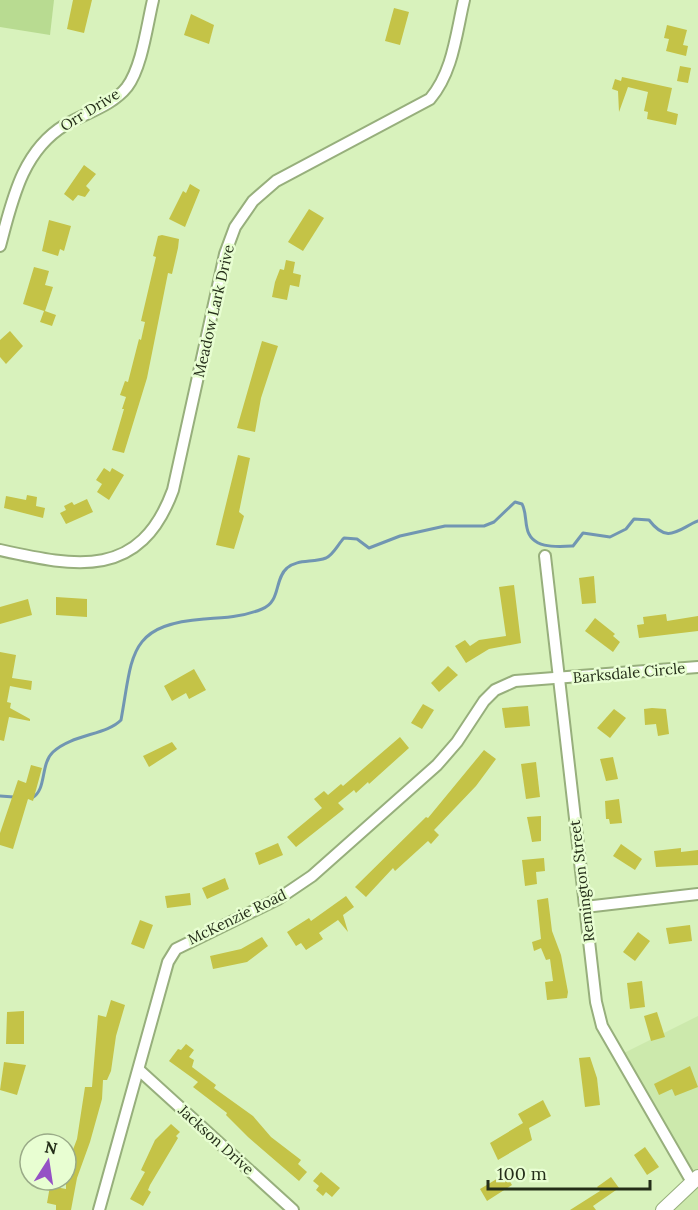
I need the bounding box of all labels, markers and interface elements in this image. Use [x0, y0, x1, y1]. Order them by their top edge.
street label: Orr Drive [57, 84, 123, 135]
street label: Meadow Lark Drive [189, 243, 238, 379]
street label: Barksdale Circle [572, 658, 686, 687]
street label: Remington Street [565, 819, 598, 943]
street label: McKenzie Road [184, 884, 289, 949]
street label: Jackson Drive [174, 1100, 258, 1179]
north arrow [18, 1132, 78, 1192]
text: N [43, 1136, 59, 1158]
scale bar [488, 1153, 650, 1191]
text: 100 m [497, 1162, 547, 1185]

